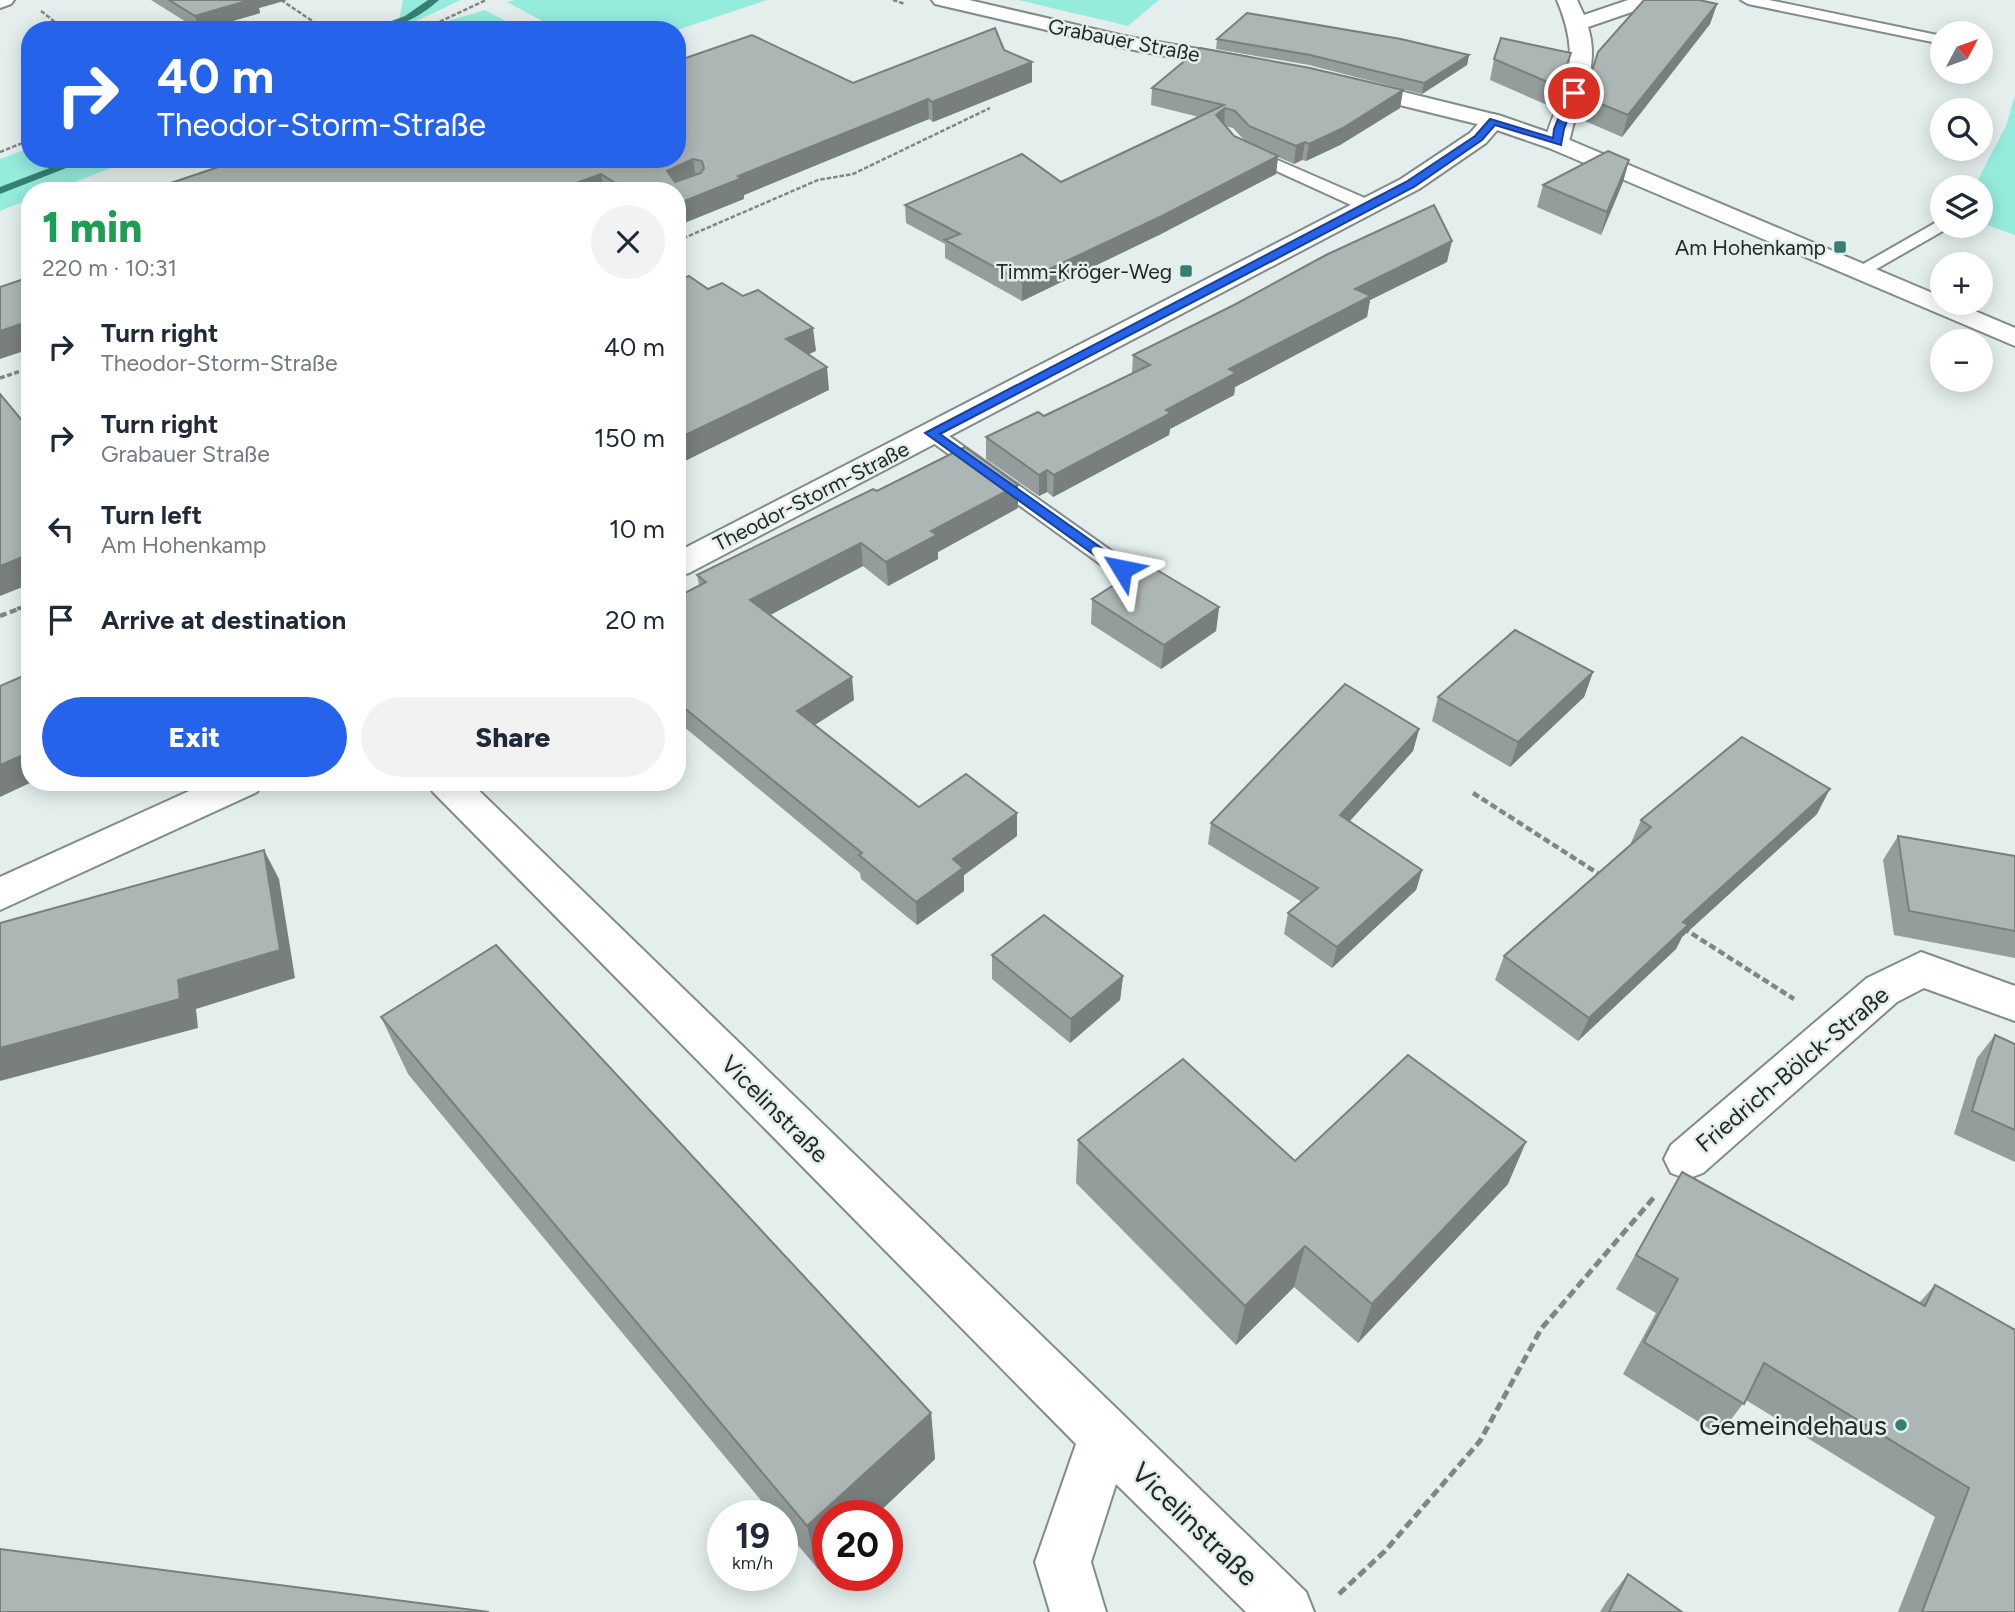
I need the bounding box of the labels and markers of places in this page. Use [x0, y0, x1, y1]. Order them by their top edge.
pin [1544, 63, 1604, 123]
place label: Am Hohenkamp [1675, 235, 1826, 260]
marker: Am Hohenkamp [1832, 239, 1848, 255]
place label: Timm-Kröger-Weg [996, 259, 1172, 284]
marker: Timm-Kröger-Weg [1178, 263, 1194, 279]
place label: Gemeindehaus [1699, 1408, 1887, 1442]
marker: Gemeindehaus [1893, 1417, 1909, 1433]

